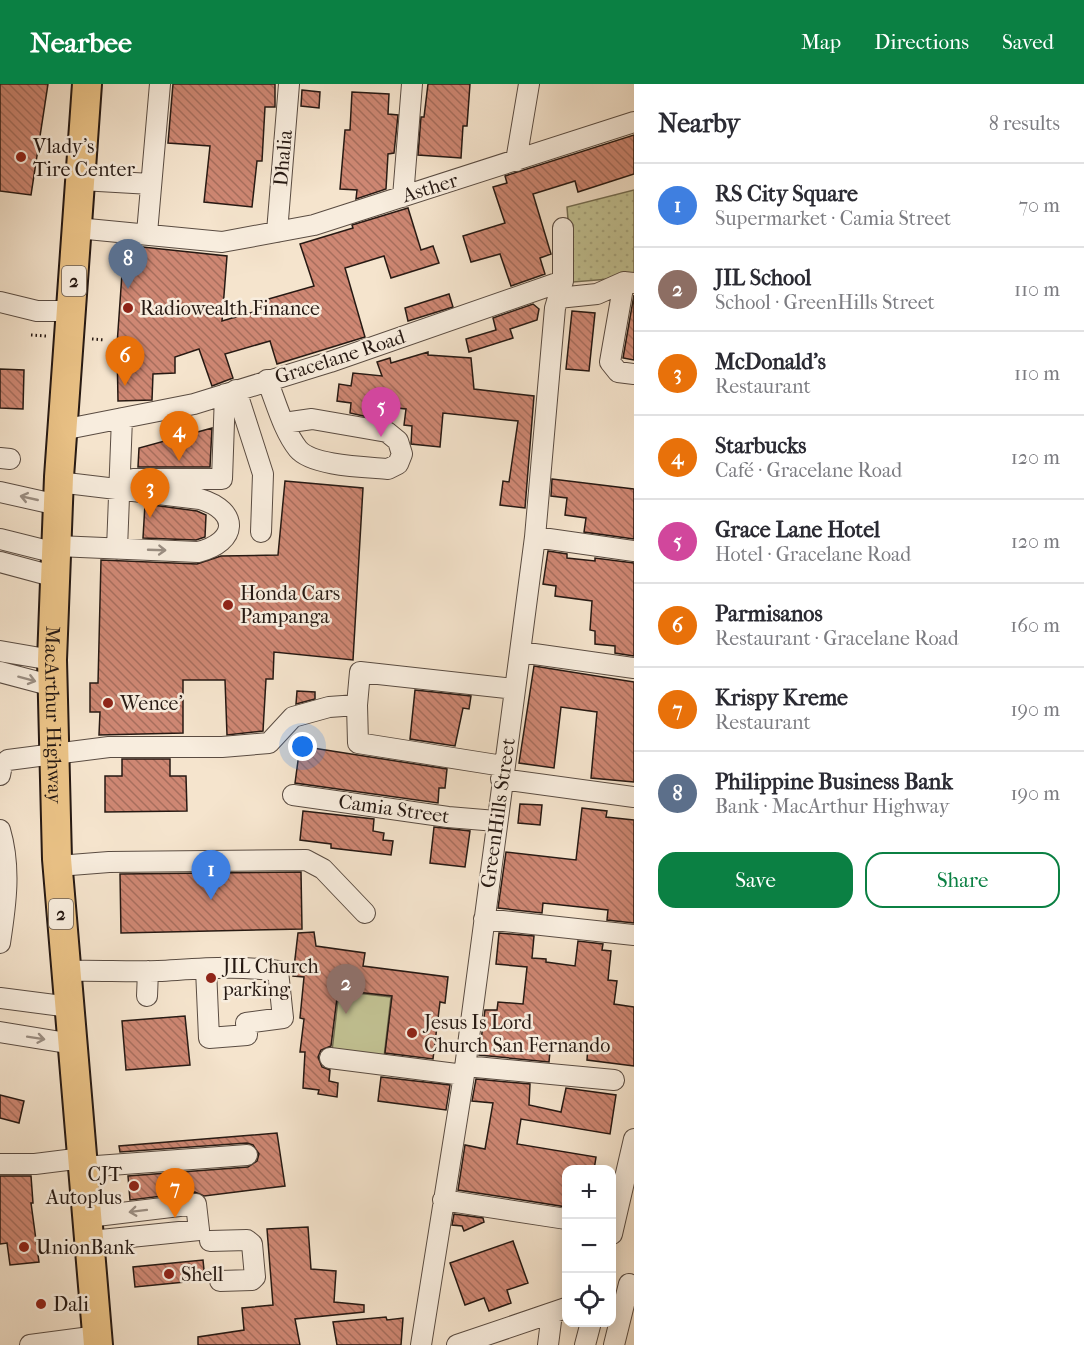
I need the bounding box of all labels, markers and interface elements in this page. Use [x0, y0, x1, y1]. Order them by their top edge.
text: Nearbee [30, 26, 132, 59]
text: Map [801, 30, 841, 54]
text: Directions [874, 30, 969, 54]
text: Saved [1002, 30, 1054, 54]
text: Nearby [658, 108, 740, 139]
text: 8 results [989, 112, 1060, 135]
street label: Dhalia [269, 128, 297, 187]
place label: Vlady's Tire Center [32, 135, 135, 181]
marker: Vlady's Tire Center [14, 150, 28, 164]
street label: Asther [398, 169, 461, 208]
text: RS City Square [715, 181, 858, 207]
text: 1 [674, 194, 681, 217]
text: 70 m [1018, 194, 1060, 217]
text: Supermarket · Camia Street [715, 207, 951, 230]
pin: 8 [108, 240, 148, 289]
text: JIL School [715, 265, 811, 291]
road number: 2 [62, 266, 86, 296]
text: 2 [672, 278, 683, 301]
text: 110 m [1014, 278, 1060, 301]
text: School · GreenHills Street [715, 291, 935, 314]
place label: Radiowealth Finance [140, 297, 320, 320]
marker: Radiowealth Finance [121, 301, 135, 315]
street label: Gracelane Road [272, 325, 409, 389]
pin: 6 [106, 336, 144, 386]
text: McDonald's [715, 349, 826, 375]
text: 3 [673, 362, 682, 385]
text: 110 m [1014, 362, 1060, 385]
text: Restaurant [715, 375, 811, 398]
pin: 5 [362, 388, 400, 437]
pin: 4 [160, 412, 198, 461]
text: Starbucks [715, 433, 806, 459]
text: 4 [672, 446, 683, 469]
text: 120 m [1011, 446, 1060, 469]
text: Café · Gracelane Road [715, 459, 902, 482]
pin: 3 [130, 468, 170, 518]
one-way arrow [20, 492, 39, 504]
text: Grace Lane Hotel [715, 517, 880, 543]
text: 5 [673, 530, 682, 553]
text: 120 m [1011, 530, 1060, 553]
text: Hotel · Gracelane Road [715, 543, 911, 566]
one-way arrow [147, 545, 167, 556]
place label: Honda Cars Pampanga [240, 582, 340, 628]
marker: Honda Cars Pampanga [221, 598, 235, 612]
text: Parmisanos [715, 601, 823, 627]
text: 6 [672, 614, 683, 637]
text: 160 m [1010, 614, 1060, 637]
street label: MacArthur Highway [40, 626, 67, 805]
text: Restaurant · Gracelane Road [715, 627, 959, 650]
one-way arrow [17, 674, 36, 686]
text: Krispy Kreme [715, 685, 848, 711]
place label: Wence' [119, 692, 183, 715]
marker: Wence' [101, 696, 115, 710]
text: 7 [673, 698, 682, 721]
text: 190 m [1010, 698, 1060, 721]
text: Restaurant [715, 711, 811, 734]
your location [288, 732, 317, 761]
street label: GreenHills Street [476, 737, 520, 889]
text: Philippine Business Bank [715, 769, 953, 795]
text: 8 [672, 782, 683, 805]
text: 190 m [1010, 782, 1060, 805]
street label: Camia Street [337, 790, 451, 828]
text: Bank · MacArthur Highway [715, 795, 949, 818]
pin: 1 [192, 850, 230, 900]
button: Save [658, 852, 853, 908]
button: Share [865, 852, 1060, 908]
road number: 2 [49, 899, 73, 929]
place label: JIL Church parking [221, 955, 320, 1001]
pin: 2 [326, 964, 366, 1014]
marker: JIL Church parking [204, 971, 218, 985]
place label: Jesus Is Lord Church San Fernando [422, 1011, 610, 1057]
marker: Jesus Is Lord Church San Fernando [405, 1026, 419, 1040]
one-way arrow [26, 1033, 46, 1044]
place label: CJT Autoplus [45, 1163, 123, 1209]
map controls [562, 1165, 616, 1327]
button: + [562, 1165, 616, 1219]
pin: 7 [156, 1168, 195, 1218]
marker: CJT Autoplus [127, 1179, 141, 1193]
one-way arrow [129, 1205, 149, 1216]
button: − [562, 1219, 616, 1273]
place label: UnionBank [36, 1236, 135, 1259]
marker: UnionBank [17, 1240, 31, 1254]
place label: Shell [181, 1263, 224, 1286]
marker: Shell [162, 1267, 176, 1281]
button: locate [562, 1273, 616, 1327]
place label: Dali [53, 1293, 89, 1316]
marker: Dali [34, 1297, 48, 1311]

